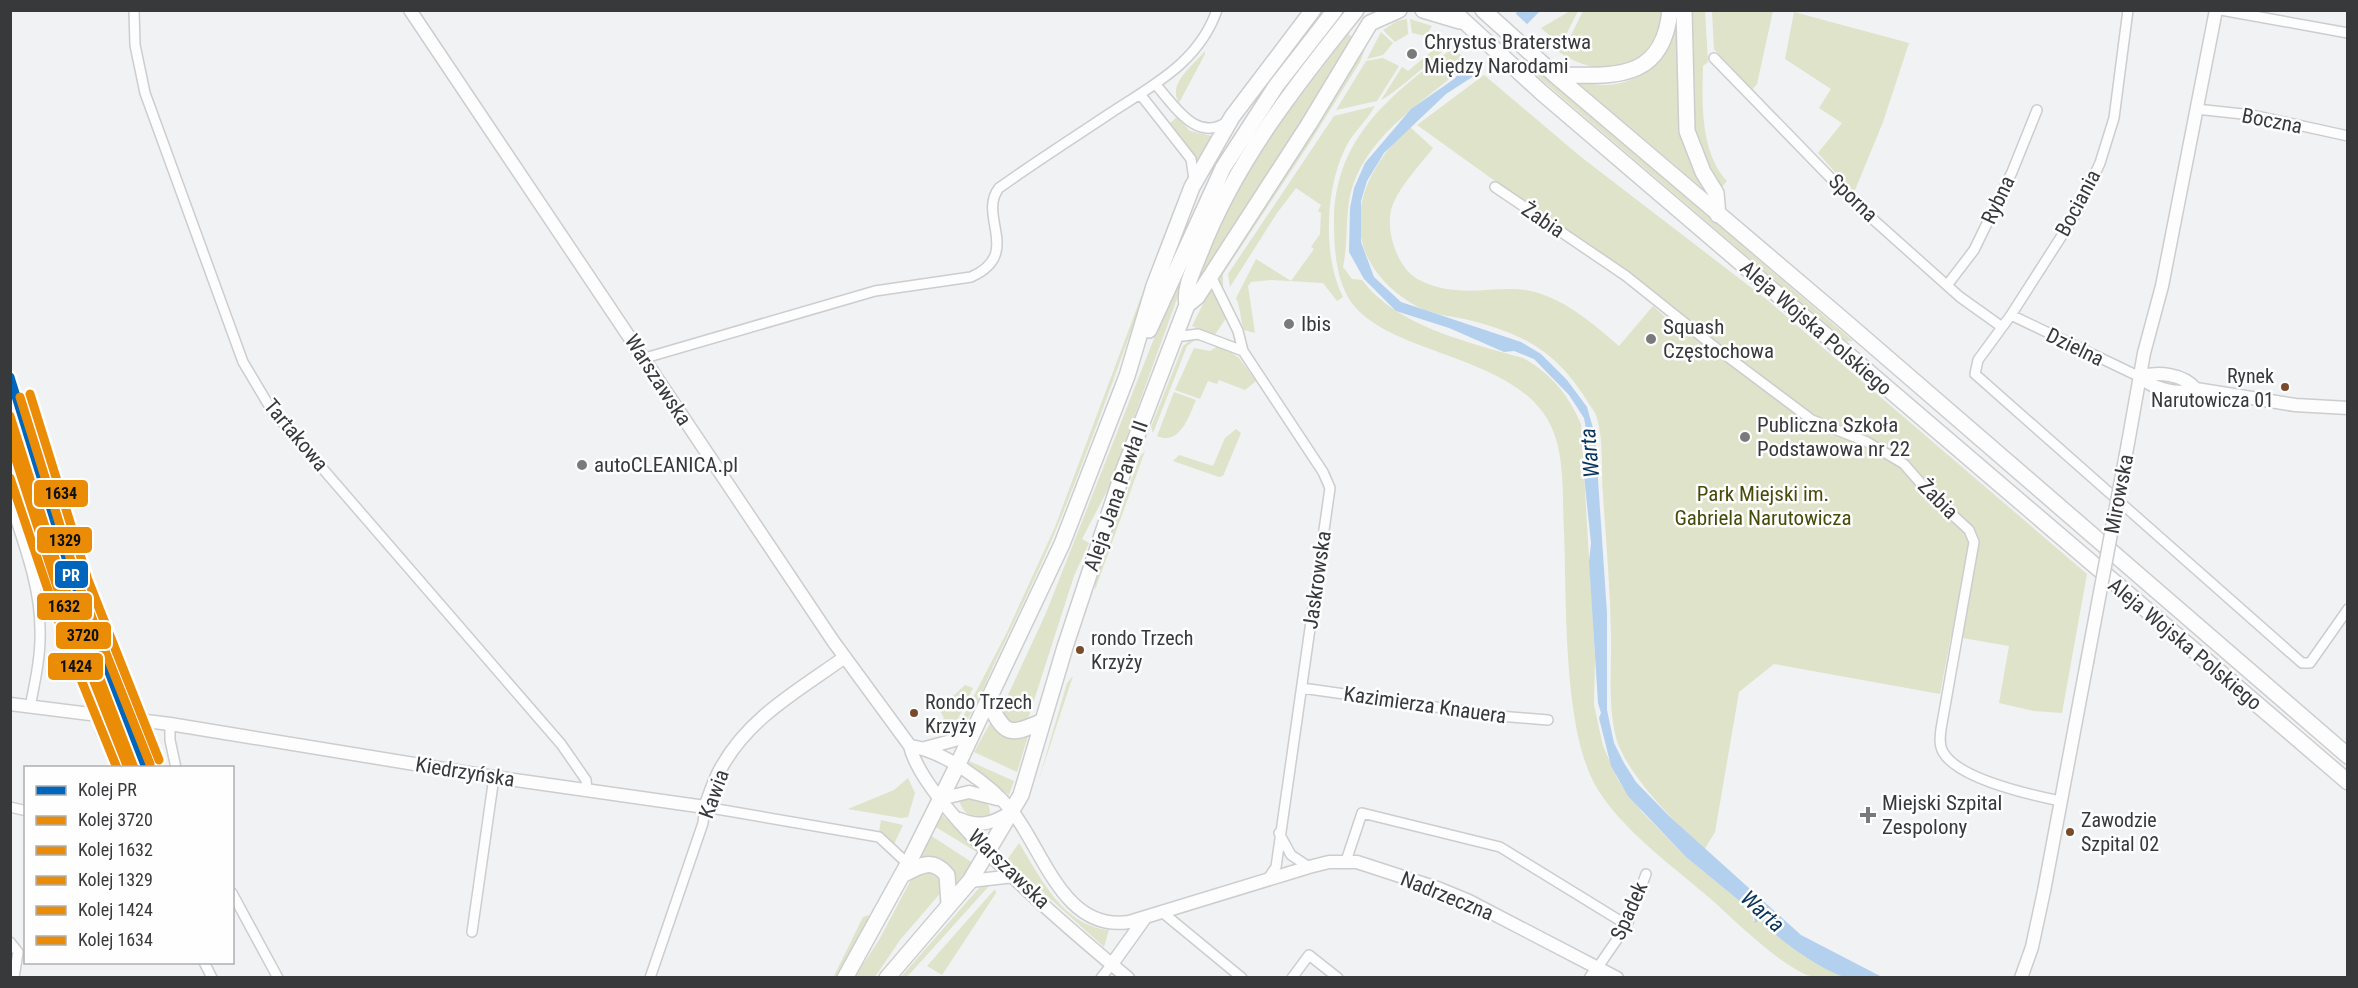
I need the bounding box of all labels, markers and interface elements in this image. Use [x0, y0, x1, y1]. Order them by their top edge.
place label: Chrystus Braterstwa Między Narodami [1424, 30, 1591, 78]
marker: Chrystus Braterstwa Między Narodami [1405, 47, 1419, 61]
street label: Boczna [2240, 103, 2304, 139]
street label: Bociania [2051, 166, 2105, 240]
street label: Sporna [1824, 169, 1882, 227]
street label: Rybna [1976, 172, 2020, 228]
street label: Żabia [1517, 197, 1569, 243]
street label: Aleja Wojska Polskiego [1735, 256, 1897, 400]
place label: Ibis [1301, 312, 1331, 336]
place label: Squash Częstochowa [1663, 315, 1774, 363]
marker: Ibis [1282, 317, 1296, 331]
street label: Dzielna [2042, 323, 2108, 371]
street label: Warszawska [620, 330, 696, 430]
marker: Squash Częstochowa [1644, 332, 1658, 346]
place label: Rynek Narutowicza 01 [2151, 364, 2274, 412]
marker: Rynek Narutowicza 01 [2279, 381, 2291, 393]
street label: Tartakowa [259, 394, 333, 476]
place label: Publiczna Szkoła Podstawowa nr 22 [1757, 413, 1910, 461]
street label: Aleja Jana Pawła II [1079, 418, 1153, 574]
water label: Warta [1575, 427, 1604, 479]
marker: Publiczna Szkoła Podstawowa nr 22 [1738, 430, 1752, 444]
street label: Mirowska [2100, 452, 2138, 536]
place label: autoCLEANICA.pl [594, 453, 738, 477]
marker: autoCLEANICA.pl [575, 458, 589, 472]
street label: Żabia [1913, 474, 1963, 524]
line badge: 1634 [33, 479, 89, 508]
park label: Park Miejski im. Gabriela Narutowicza [1674, 482, 1852, 530]
text: 1634 [45, 484, 77, 503]
line badge: 1329 [36, 526, 93, 554]
street label: Jaskrowska [1298, 529, 1336, 631]
text: 1329 [49, 531, 81, 550]
line badge: PR [54, 560, 89, 589]
text: PR [62, 566, 80, 585]
street label: Aleja Wojska Polskiego [2103, 573, 2267, 715]
line badge: 1632 [36, 592, 93, 621]
text: 1632 [48, 597, 80, 616]
line badge: 3720 [55, 621, 112, 650]
text: 3720 [67, 626, 99, 645]
place label: rondo Trzech Krzyży [1091, 626, 1193, 674]
marker: rondo Trzech Krzyży [1074, 644, 1086, 656]
line badge: 1424 [47, 652, 104, 681]
text: 1424 [60, 657, 92, 676]
street label: Kazimierza Knauera [1342, 682, 1508, 728]
place label: Rondo Trzech Krzyży [925, 690, 1032, 738]
marker: Rondo Trzech Krzyży [908, 707, 920, 719]
street label: Kiedrzyńska [414, 752, 516, 792]
legend [24, 766, 234, 964]
street label: Kawia [694, 766, 734, 822]
text: Kolej PR [78, 779, 137, 800]
place label: Miejski Szpital Zespolony [1882, 791, 2002, 839]
marker: Miejski Szpital Zespolony [1859, 806, 1877, 824]
place label: Zawodzie Szpital 02 [2081, 808, 2159, 856]
text: Kolej 3720 [78, 809, 153, 830]
street label: Warszawska [963, 824, 1055, 914]
marker: Zawodzie Szpital 02 [2064, 826, 2076, 838]
text: Kolej 1632 [78, 839, 153, 860]
street label: Nadrzeczna [1397, 867, 1497, 925]
text: Kolej 1329 [78, 869, 153, 890]
street label: Spadek [1606, 878, 1653, 944]
water label: Warta [1736, 885, 1790, 937]
text: Kolej 1424 [78, 899, 153, 920]
text: Kolej 1634 [78, 929, 153, 950]

